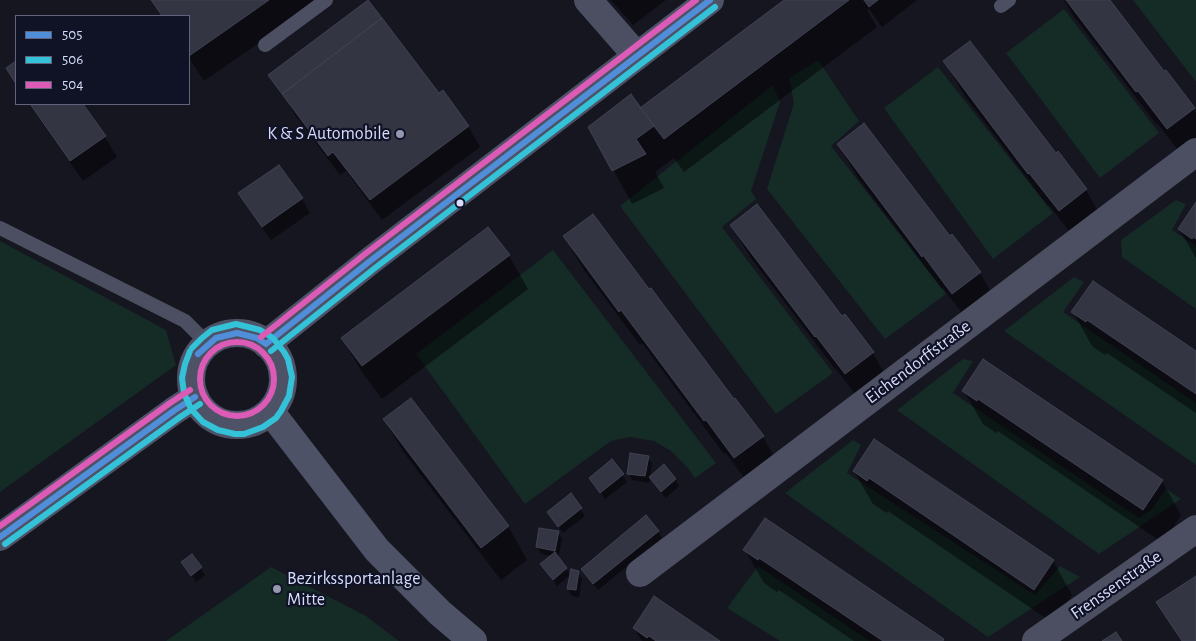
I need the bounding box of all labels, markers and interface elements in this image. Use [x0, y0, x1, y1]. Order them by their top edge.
legend [15, 15, 190, 105]
text: 505 [62, 27, 82, 42]
text: 506 [62, 52, 83, 67]
text: 504 [62, 77, 83, 92]
place label: K & S Automobile [267, 123, 390, 145]
marker: K & S Automobile [394, 128, 406, 140]
unlabelled marker [455, 198, 465, 208]
street label: Eichendorffstraße [861, 315, 975, 409]
street label: Frenssenstraße [1066, 546, 1166, 624]
place label: Bezirkssportanlage Mitte [287, 568, 421, 610]
marker: Bezirkssportanlage Mitte [271, 583, 283, 595]

